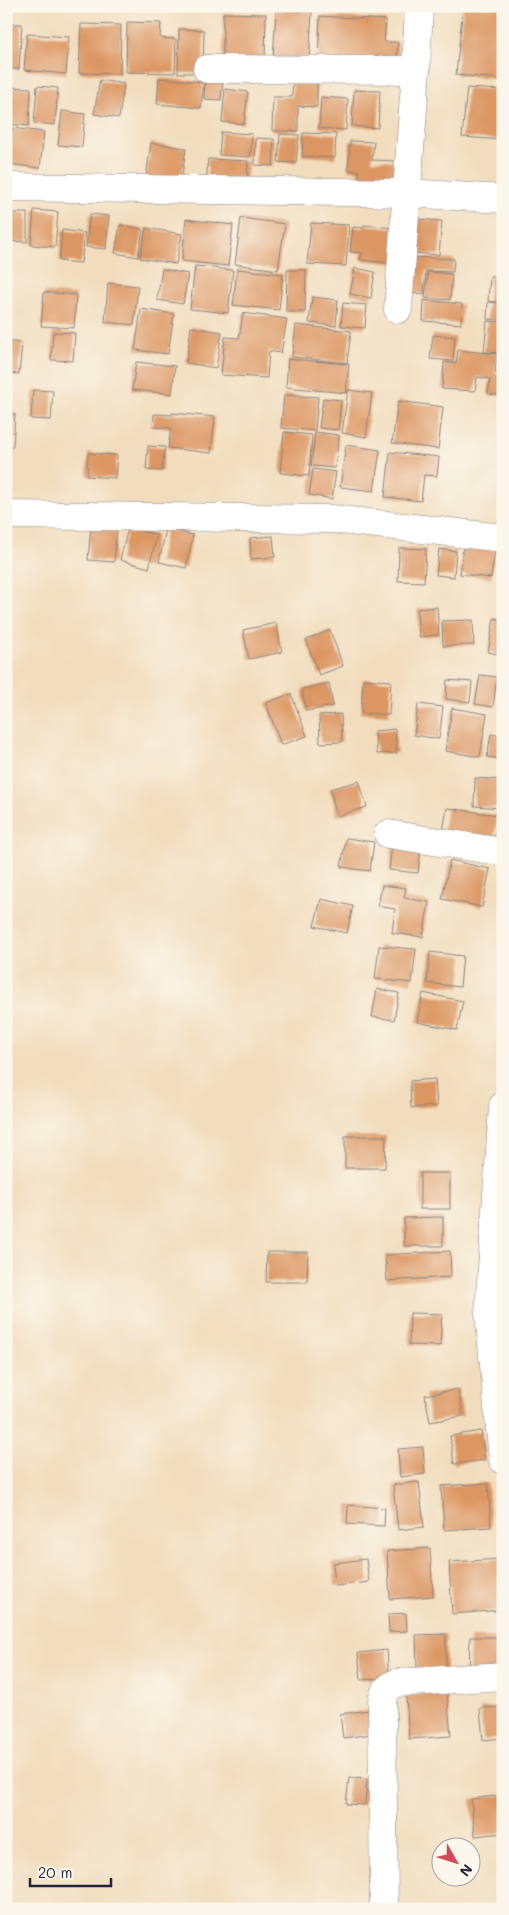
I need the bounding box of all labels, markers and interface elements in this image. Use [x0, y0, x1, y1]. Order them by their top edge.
north arrow [432, 1838, 482, 1888]
scale bar [30, 1855, 111, 1887]
text: N [456, 1860, 477, 1881]
text: 20 m [38, 1862, 72, 1882]

